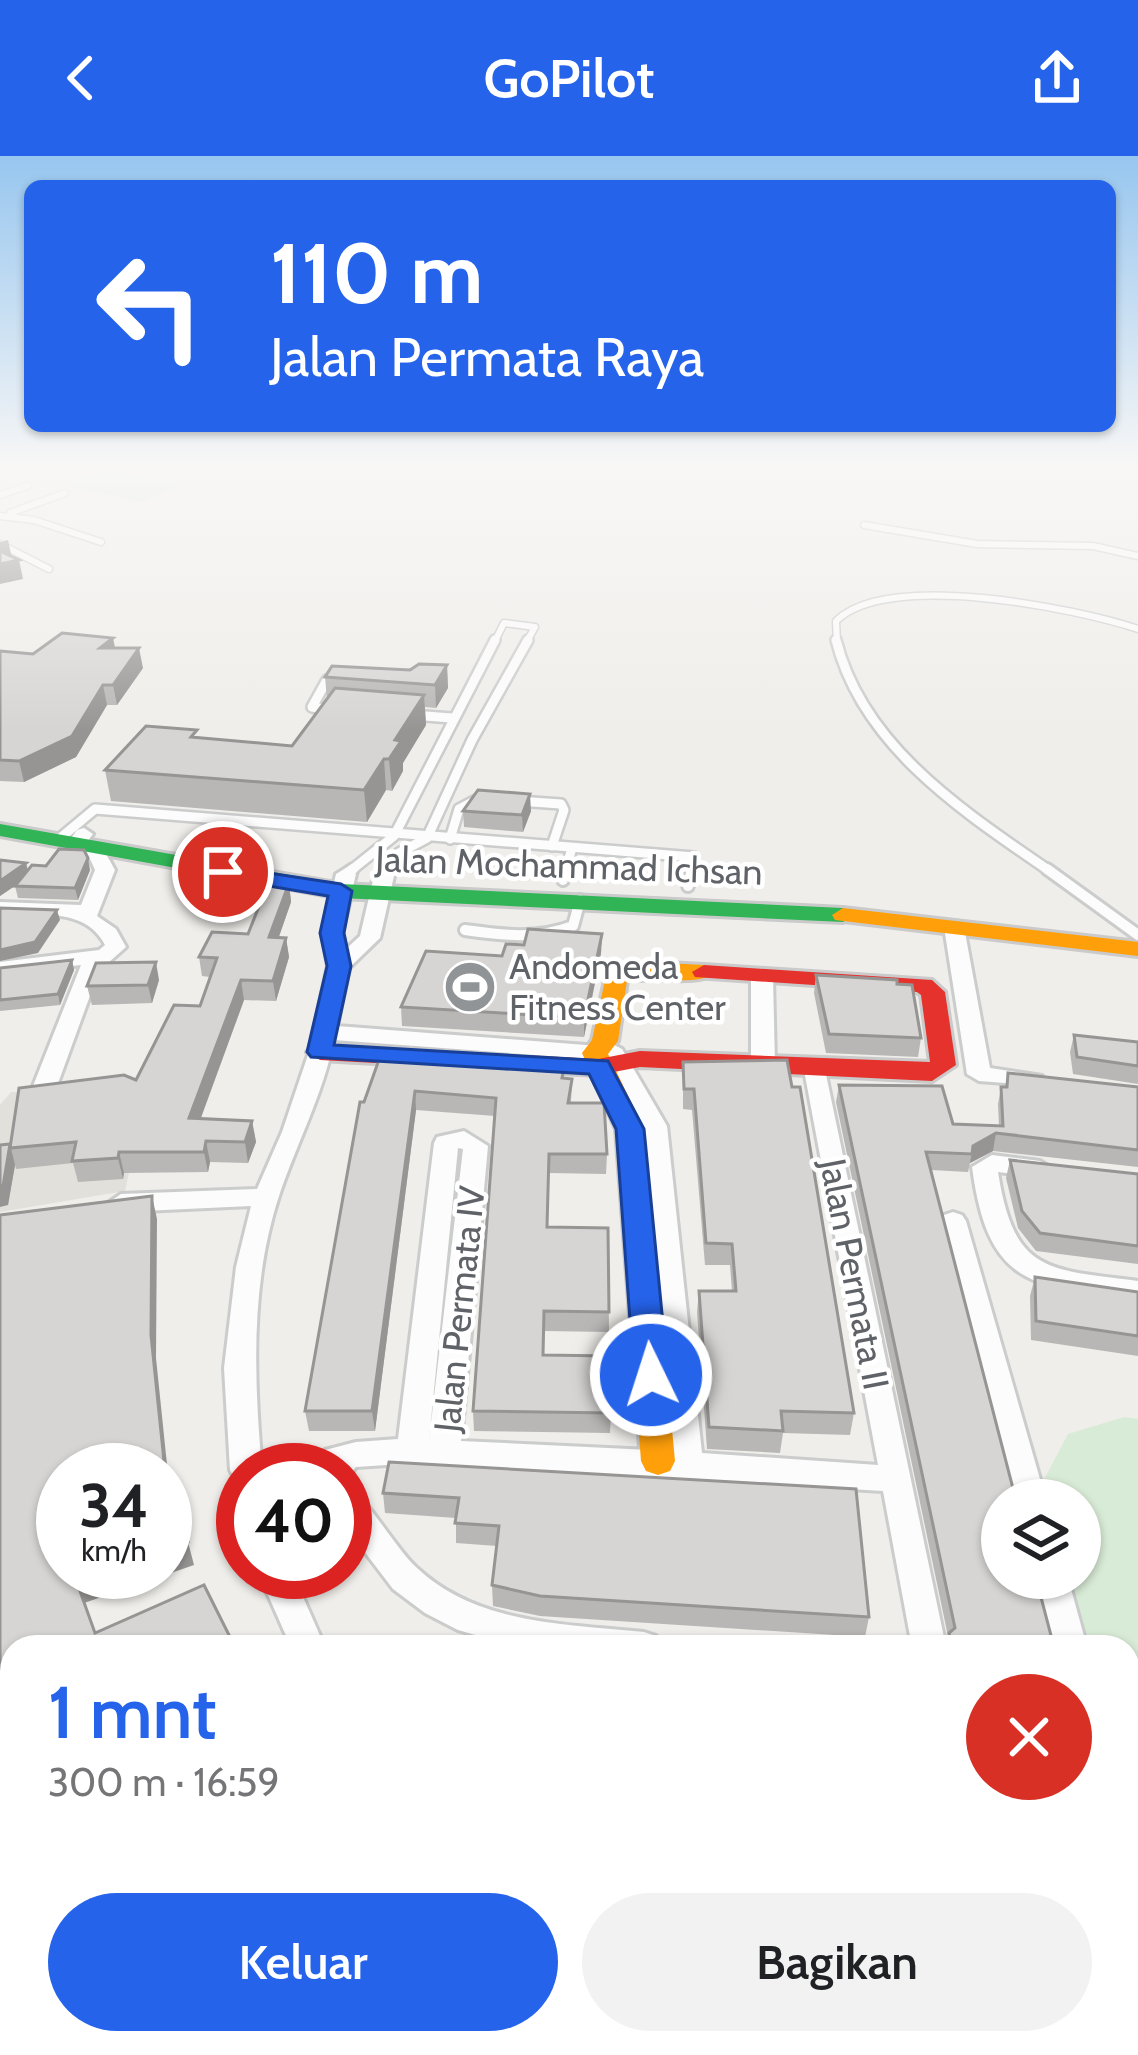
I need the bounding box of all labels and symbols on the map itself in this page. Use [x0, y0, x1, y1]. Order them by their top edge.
pin [172, 821, 274, 923]
street label: Jalan Mochammad Ichsan [374, 836, 763, 894]
place label: Andomeda Fitness Center [509, 944, 726, 1029]
sports icon: Andomeda Fitness Center [442, 959, 498, 1015]
street label: Jalan Permata II [811, 1154, 899, 1393]
street label: Jalan Permata IV [424, 1184, 494, 1435]
position arrow [588, 1312, 714, 1438]
speed limit sign: 40 [216, 1443, 372, 1599]

